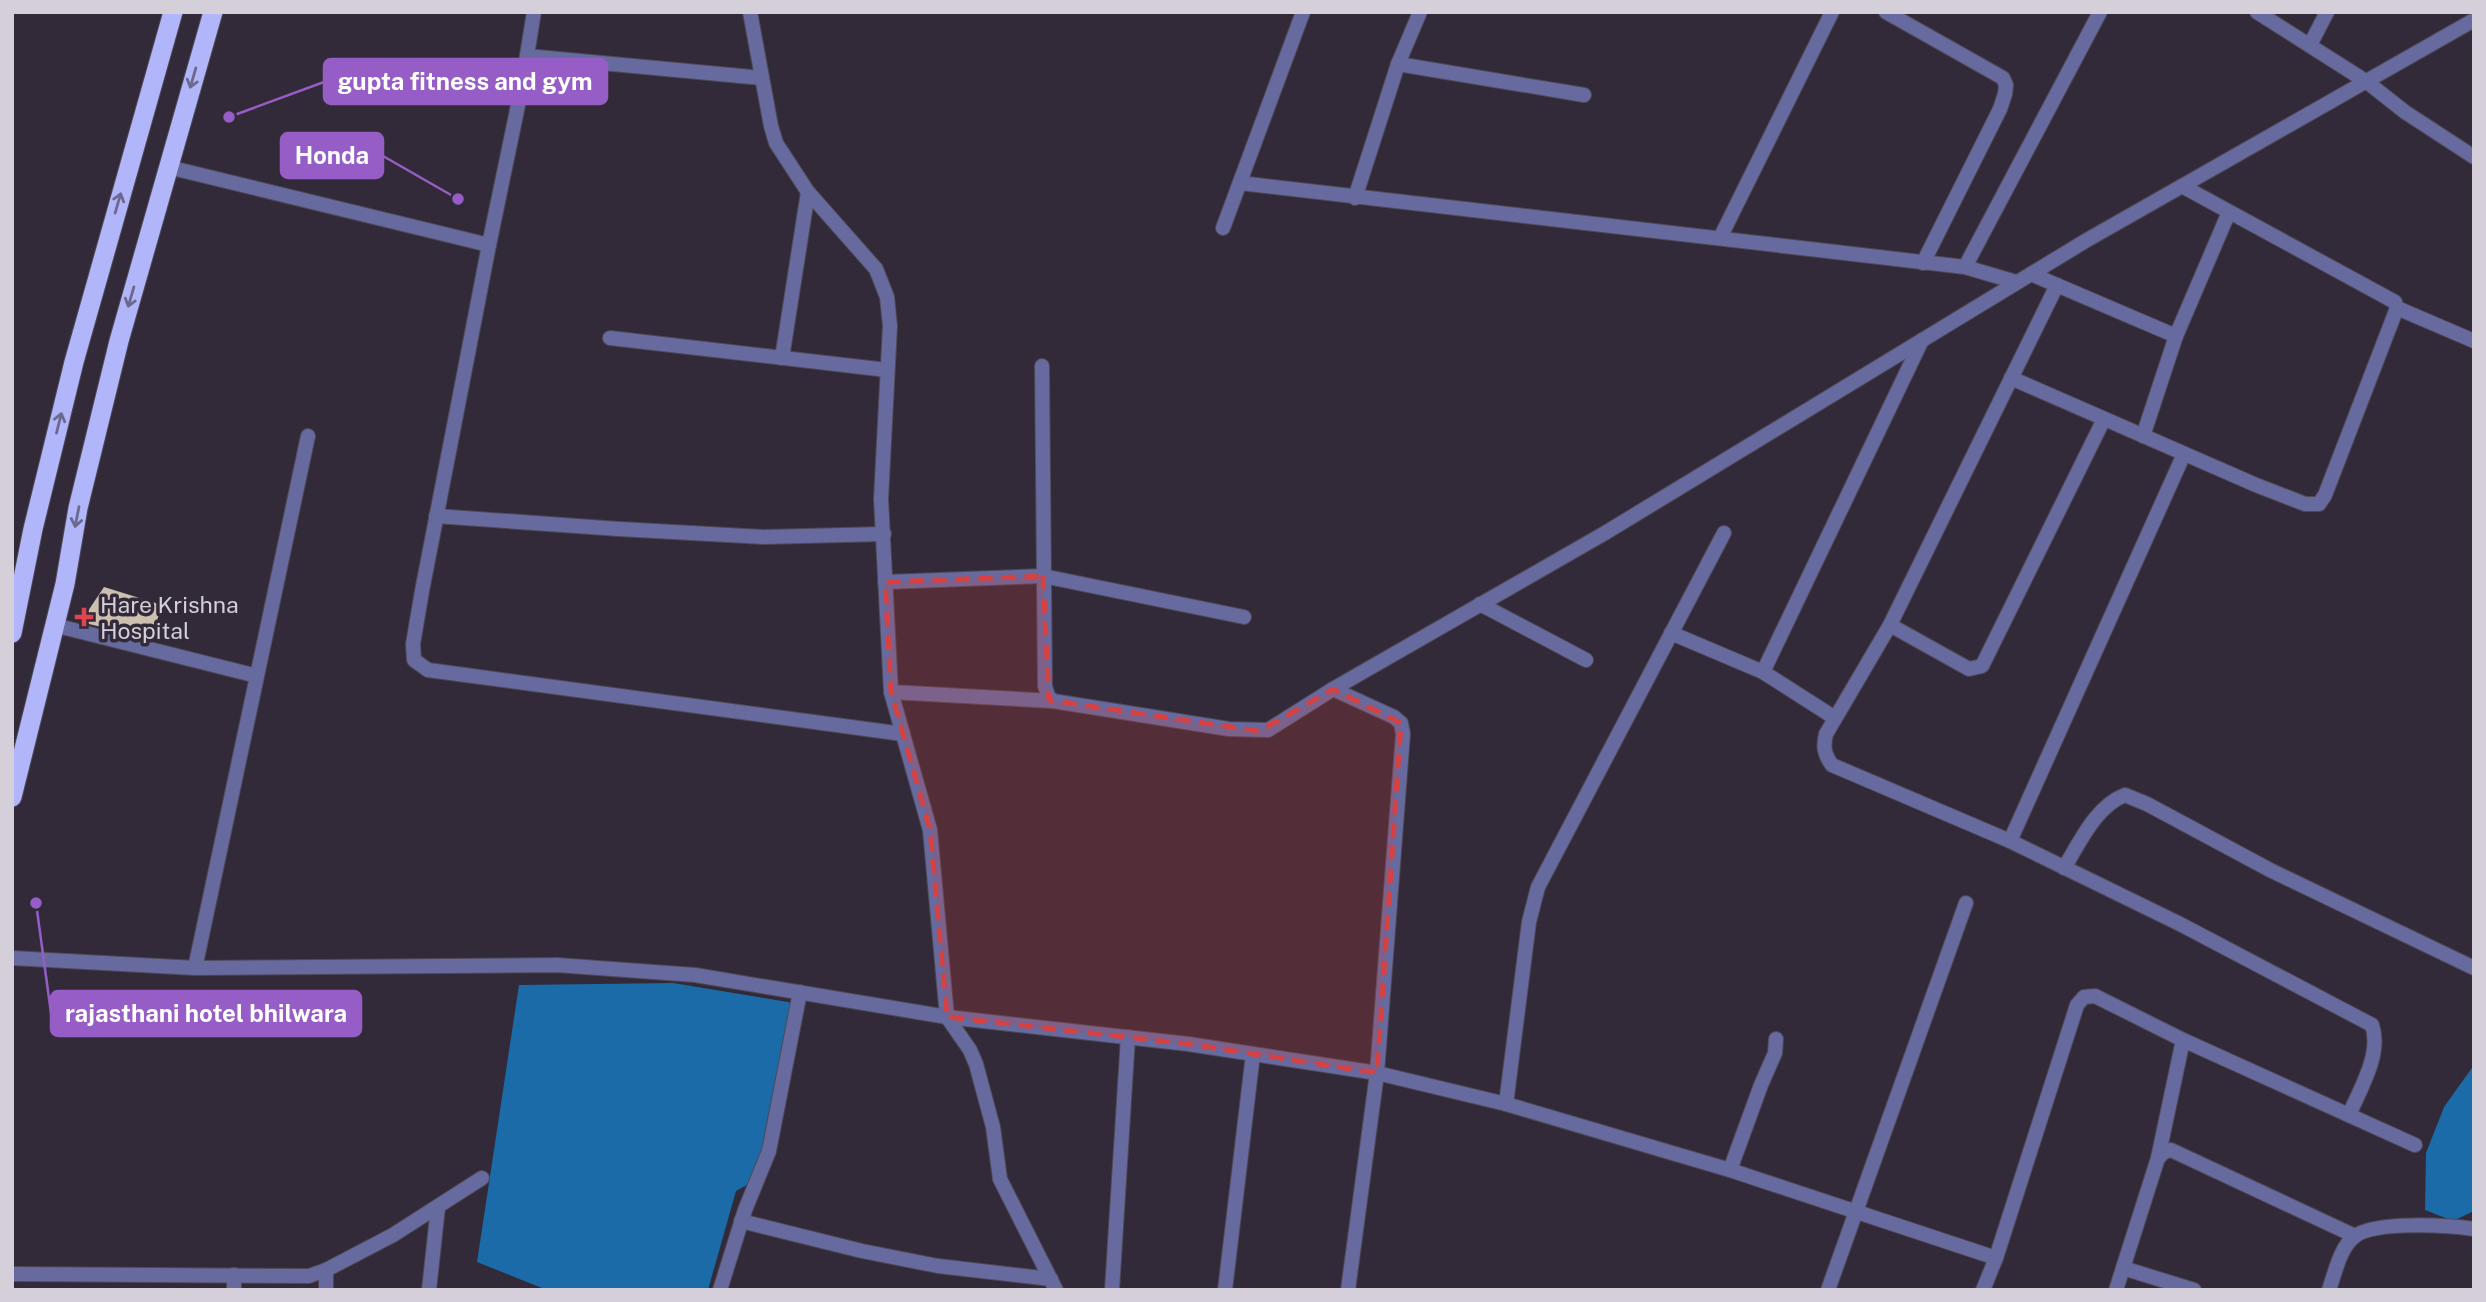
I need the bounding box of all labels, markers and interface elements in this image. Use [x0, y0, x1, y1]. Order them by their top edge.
callout: gupta fitness and gym [324, 59, 607, 104]
one-way arrow [186, 67, 199, 89]
text: gupta fitness and gym [338, 67, 592, 95]
callout: Honda [281, 133, 383, 178]
text: Honda [295, 141, 369, 169]
one-way arrow [113, 193, 126, 215]
one-way arrow [124, 285, 137, 307]
one-way arrow [53, 412, 66, 435]
one-way arrow [69, 505, 83, 528]
place label: Hare Krishna Hospital [100, 591, 239, 644]
marker: Hare Krishna Hospital [74, 607, 94, 627]
callout: rajasthani hotel bhilwara [51, 991, 361, 1036]
text: rajasthani hotel bhilwara [65, 999, 347, 1027]

